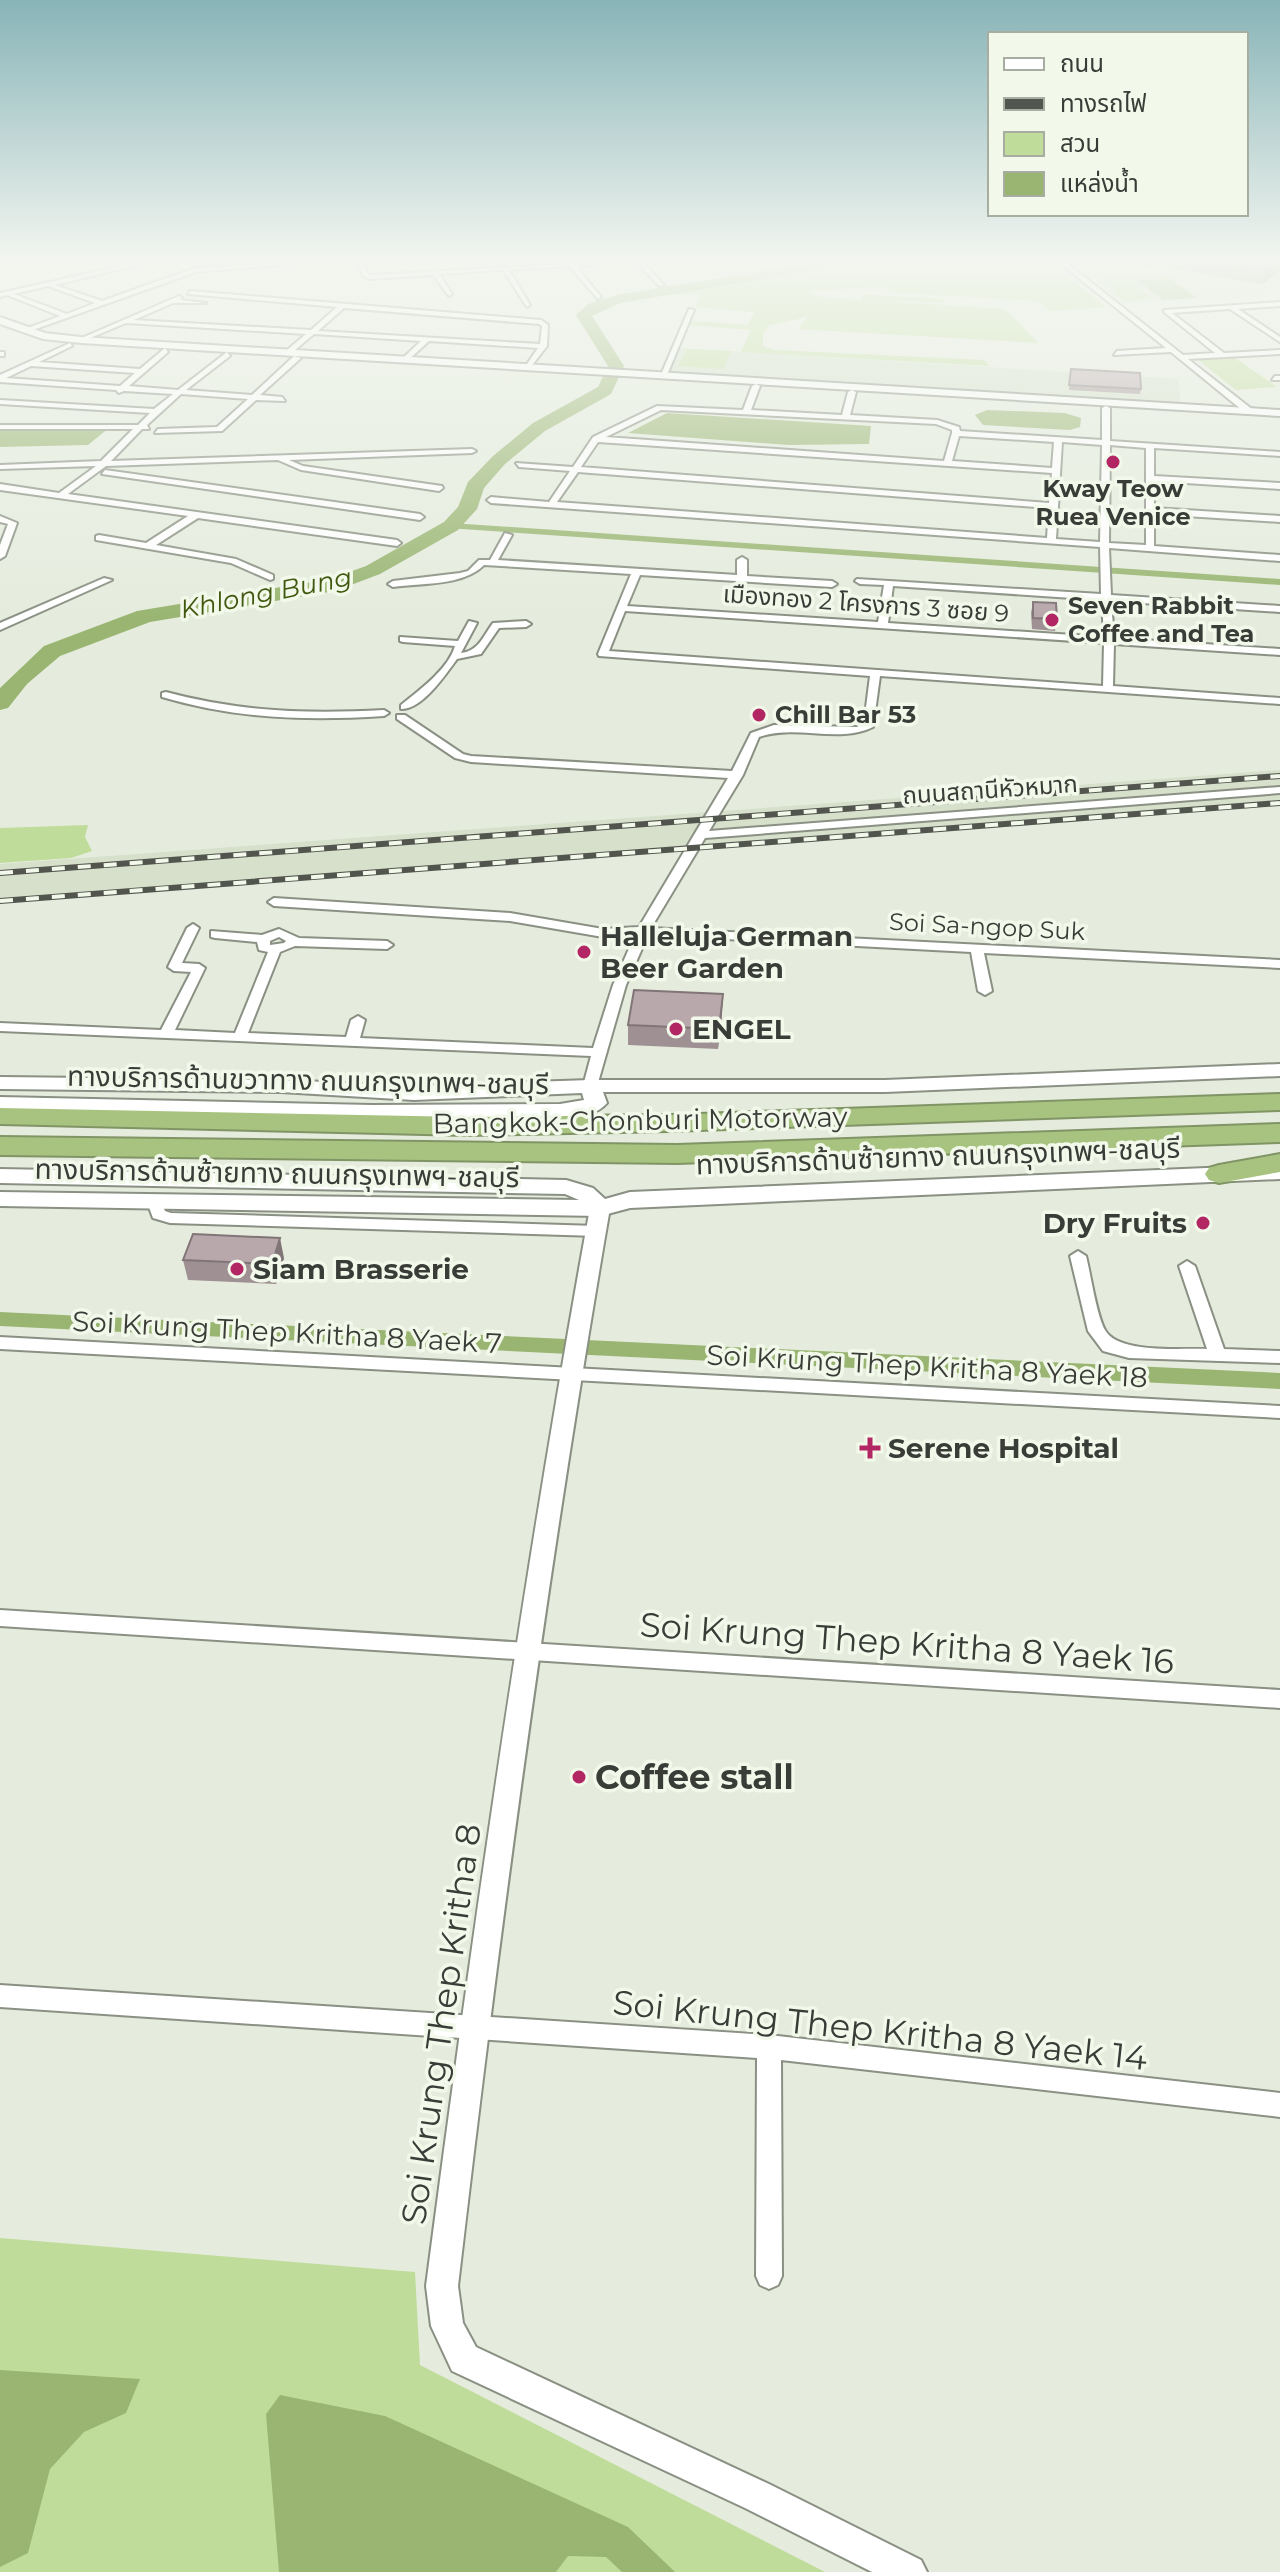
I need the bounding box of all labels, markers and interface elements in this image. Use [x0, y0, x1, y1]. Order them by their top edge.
legend [988, 32, 1248, 216]
text: ถนน [1060, 49, 1104, 78]
text: ทางรถไฟ [1060, 89, 1147, 118]
text: สวน [1060, 129, 1100, 158]
text: แหล่งน้ำ [1060, 167, 1139, 198]
marker: Kway Teow Ruea Venice [1104, 453, 1122, 471]
place label: Kway Teow Ruea Venice [1035, 474, 1191, 531]
water label: Khlong Bung [178, 561, 354, 625]
street label: เมืองทอง 2 โครงการ 3 ซอย 9 [722, 579, 1010, 628]
place label: Seven Rabbit Coffee and Tea [1068, 591, 1254, 648]
marker: Seven Rabbit Coffee and Tea [1043, 611, 1061, 629]
place label: Chill Bar 53 [775, 700, 916, 729]
marker: Chill Bar 53 [750, 706, 768, 724]
street label: ถนนสถานีหัวหมาก [901, 769, 1078, 810]
street label: Soi Sa-ngop Suk [888, 907, 1086, 946]
place label: Halleluja German Beer Garden [600, 919, 853, 985]
marker: Halleluja German Beer Garden [575, 943, 593, 961]
place label: ENGEL [692, 1012, 791, 1046]
marker: ENGEL [667, 1020, 685, 1038]
street label: ทางบริการด้านขวาทาง ถนนกรุงเทพฯ-ชลบุรี [67, 1059, 549, 1101]
street label: Bangkok-Chonburi Motorway [432, 1099, 849, 1141]
street label: ทางบริการด้านซ้ายทาง ถนนกรุงเทพฯ-ชลบุรี [695, 1131, 1181, 1181]
street label: ทางบริการด้านซ้ายทาง ถนนกรุงเทพฯ-ชลบุรี [34, 1152, 520, 1194]
place label: Dry Fruits [1043, 1206, 1187, 1240]
marker: Dry Fruits [1194, 1214, 1212, 1232]
place label: Siam Brasserie [253, 1252, 469, 1286]
marker: Siam Brasserie [228, 1260, 246, 1278]
street label: Soi Krung Thep Kritha 8 Yaek 7 [71, 1304, 503, 1360]
street label: Soi Krung Thep Kritha 8 Yaek 18 [706, 1337, 1148, 1395]
place label: Serene Hospital [888, 1431, 1119, 1465]
marker: Serene Hospital [859, 1437, 881, 1459]
street label: Soi Krung Thep Kritha 8 Yaek 16 [638, 1603, 1176, 1683]
place label: Coffee stall [595, 1756, 794, 1798]
marker: Coffee stall [570, 1768, 588, 1786]
street label: Soi Krung Thep Kritha 8 [392, 1821, 490, 2227]
street label: Soi Krung Thep Kritha 8 Yaek 14 [611, 1981, 1149, 2079]

